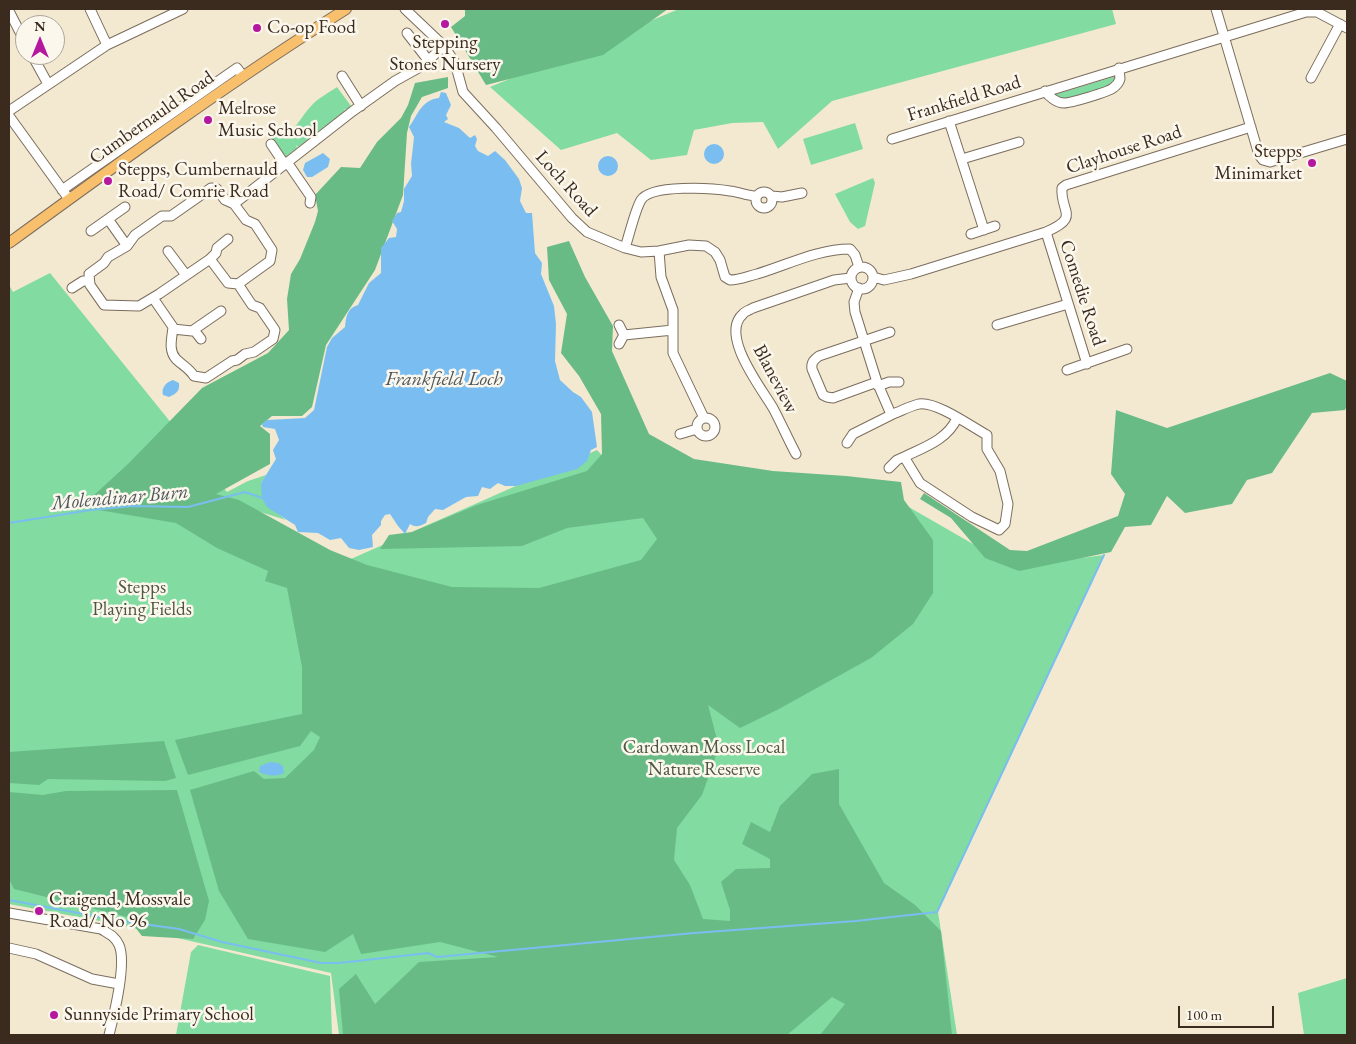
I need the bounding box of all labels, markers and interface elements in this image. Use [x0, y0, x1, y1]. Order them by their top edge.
north arrow [15, 15, 65, 65]
text: N [34, 17, 46, 35]
place label: Co-op Food [267, 17, 356, 39]
marker: Stepping Stones Nursery [439, 18, 451, 30]
marker: Co-op Food [251, 22, 263, 34]
place label: Stepping Stones Nursery [389, 32, 501, 76]
street label: Cumbernauld Road [85, 66, 219, 170]
street label: Frankfield Road [904, 71, 1024, 127]
place label: Melrose Music School [218, 98, 317, 142]
marker: Melrose Music School [202, 114, 214, 126]
street label: Clayhouse Road [1063, 121, 1185, 179]
place label: Stepps Minimarket [1215, 141, 1302, 185]
street label: Loch Road [530, 146, 602, 222]
marker: Stepps Minimarket [1306, 157, 1318, 169]
place label: Stepps, Cumbernauld Road/ Comrie Road [118, 159, 278, 203]
marker: Stepps, Cumbernauld Road/ Comrie Road [102, 175, 114, 187]
street label: Comedie Road [1054, 237, 1110, 349]
street label: Blaneview [748, 341, 802, 417]
water label: Frankfield Loch [385, 368, 503, 392]
water label: Molendinar Burn [51, 480, 189, 516]
park label: Stepps Playing Fields [92, 577, 192, 621]
park label: Cardowan Moss Local Nature Reserve [623, 737, 785, 781]
place label: Craigend, Mossvale Road/ No 96 [49, 889, 191, 933]
marker: Craigend, Mossvale Road/ No 96 [33, 905, 45, 917]
scale bar [1181, 996, 1277, 1028]
place label: Sunnyside Primary School [64, 1004, 254, 1026]
text: 100 m [1186, 1005, 1222, 1024]
marker: Sunnyside Primary School [48, 1009, 60, 1021]

